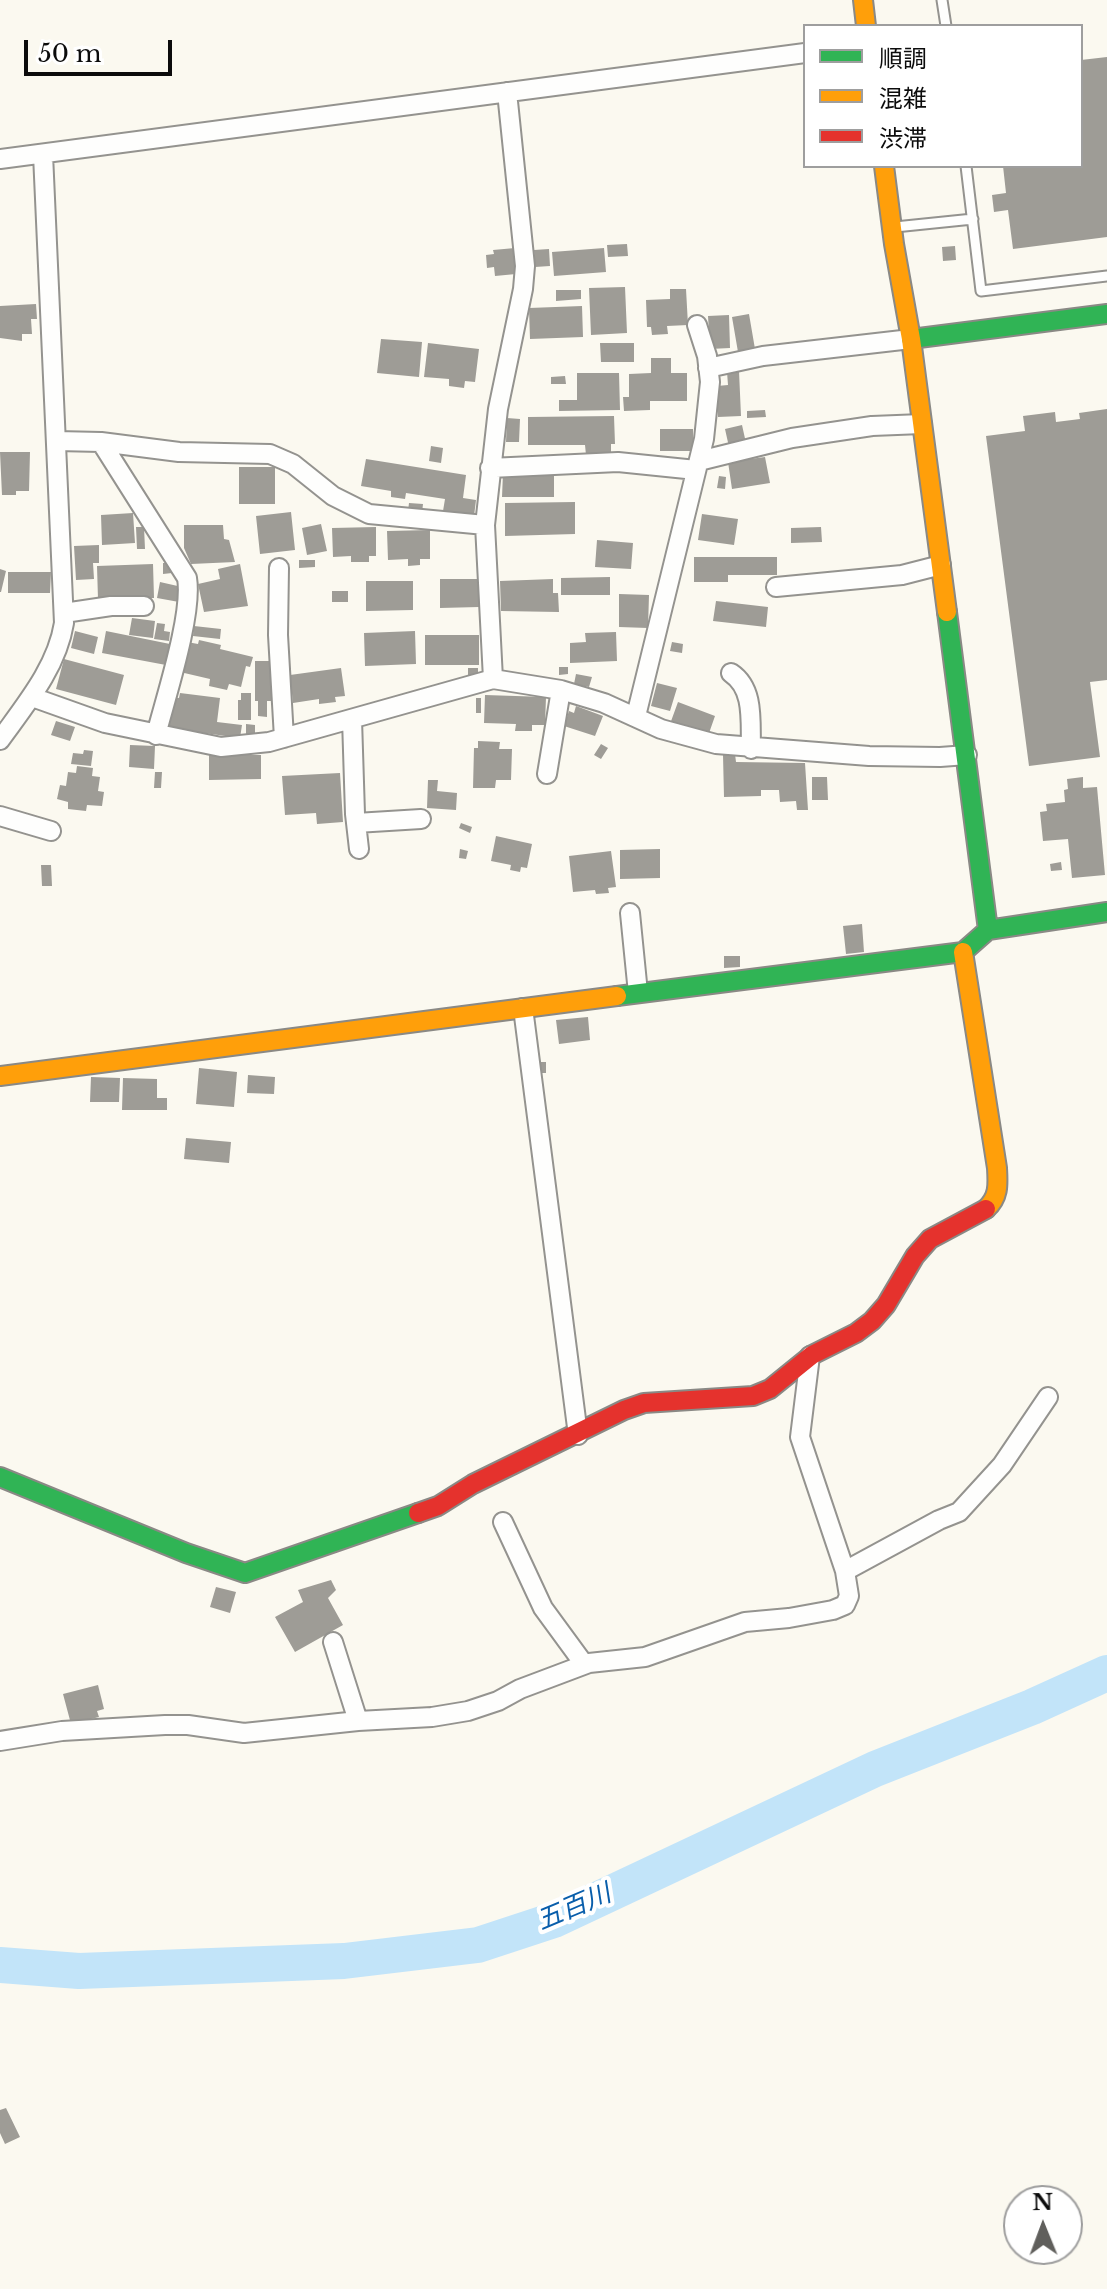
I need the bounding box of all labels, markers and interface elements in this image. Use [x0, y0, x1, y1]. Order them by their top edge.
scale bar [28, 24, 176, 74]
legend [803, 24, 1083, 168]
text: 50 m [38, 39, 101, 68]
text: 順調 [879, 44, 927, 73]
text: 混雑 [879, 84, 927, 113]
text: 渋滞 [879, 124, 927, 153]
water label: 五百川 [532, 1878, 616, 1938]
north arrow [1003, 2185, 1083, 2265]
text: N [1032, 2189, 1053, 2216]

